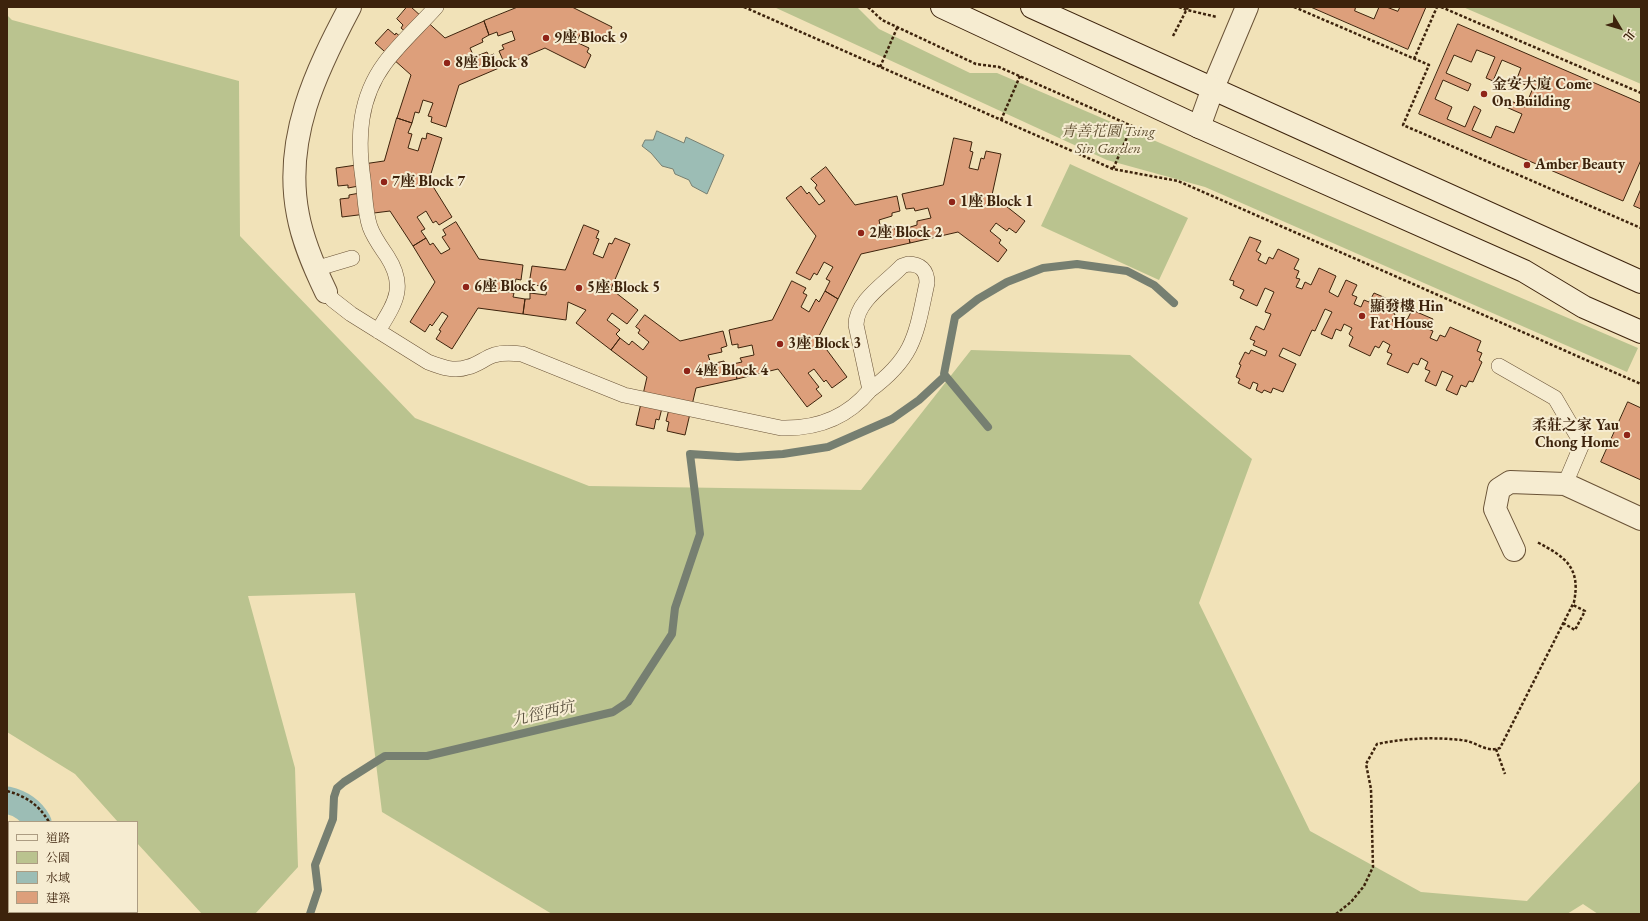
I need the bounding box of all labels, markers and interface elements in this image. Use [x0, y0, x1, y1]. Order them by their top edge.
north arrow [1600, 8, 1640, 48]
text: 北 [1621, 27, 1638, 44]
place label: 9座 Block 9 [554, 29, 627, 47]
marker: 9座 Block 9 [541, 33, 551, 43]
place label: 8座 Block 8 [455, 54, 528, 72]
marker: 8座 Block 8 [442, 58, 452, 68]
place label: 金安大廈 Come On Building [1492, 76, 1592, 111]
marker: 金安大廈 Come On Building [1479, 89, 1489, 99]
park label: 青善花園 Tsing Sin Garden [1061, 123, 1155, 158]
place label: Amber Beauty [1535, 156, 1625, 174]
marker: Amber Beauty [1522, 160, 1532, 170]
place label: 7座 Block 7 [392, 173, 465, 191]
marker: 7座 Block 7 [379, 177, 389, 187]
place label: 1座 Block 1 [960, 193, 1033, 211]
marker: 1座 Block 1 [947, 197, 957, 207]
place label: 2座 Block 2 [869, 224, 942, 242]
marker: 2座 Block 2 [856, 228, 866, 238]
place label: 6座 Block 6 [474, 278, 547, 296]
place label: 5座 Block 5 [587, 279, 660, 297]
marker: 6座 Block 6 [461, 282, 471, 292]
marker: 5座 Block 5 [574, 283, 584, 293]
place label: 顯發樓 Hin Fat House [1370, 298, 1443, 333]
marker: 顯發樓 Hin Fat House [1357, 311, 1367, 321]
place label: 3座 Block 3 [788, 335, 861, 353]
marker: 3座 Block 3 [775, 339, 785, 349]
place label: 4座 Block 4 [695, 362, 768, 380]
marker: 4座 Block 4 [682, 366, 692, 376]
place label: 柔莊之家 Yau Chong Home [1532, 417, 1619, 452]
marker: 柔莊之家 Yau Chong Home [1622, 430, 1632, 440]
water label: 九徑西坑 [510, 697, 576, 731]
legend [8, 821, 138, 913]
text: 道路 [46, 830, 70, 846]
text: 公園 [46, 850, 70, 866]
text: 水域 [46, 870, 70, 886]
text: 建築 [46, 890, 70, 906]

